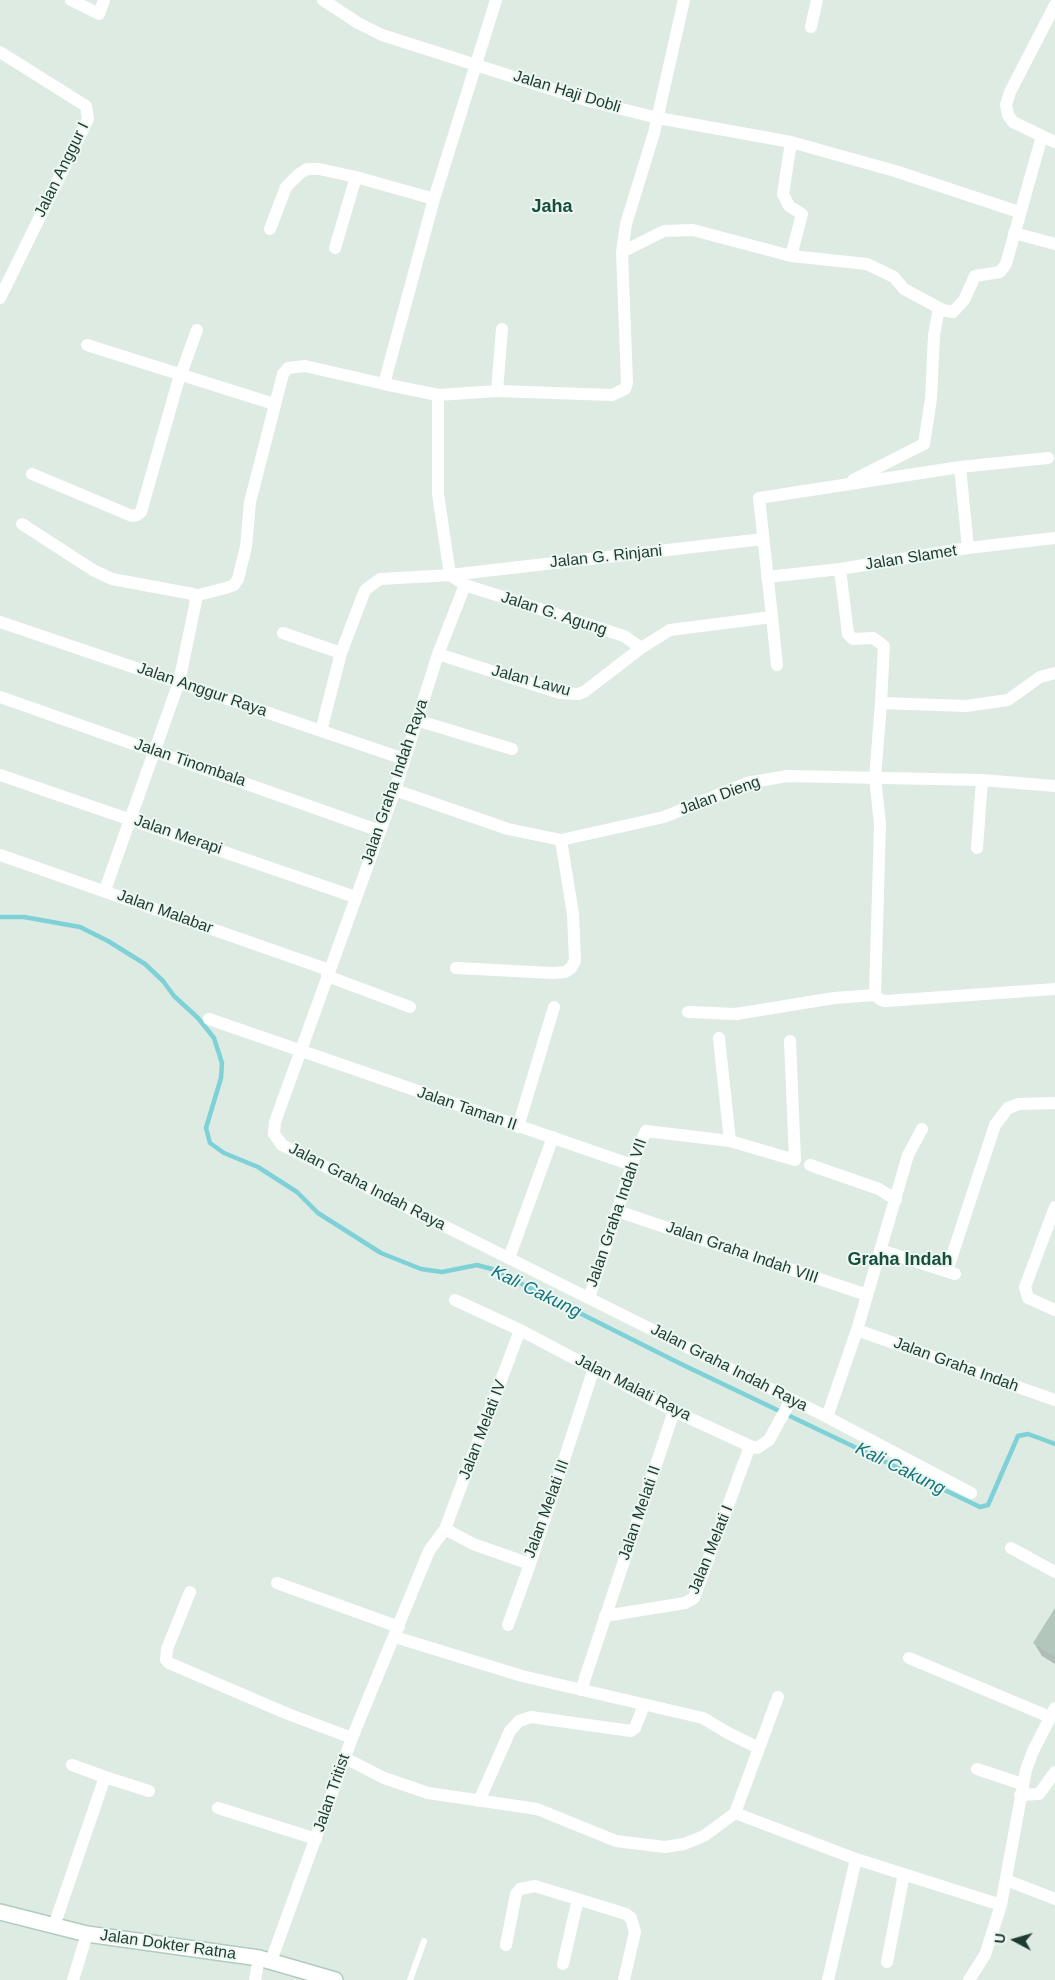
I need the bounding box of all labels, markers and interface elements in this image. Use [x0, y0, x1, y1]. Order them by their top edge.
street label: Jalan Haji Dobli [511, 67, 623, 117]
street label: Jalan Anggur I [31, 119, 93, 221]
district label: Jaha [531, 196, 573, 218]
street label: Jalan Slamet [864, 541, 958, 575]
street label: Jalan G. Rinjani [549, 542, 663, 572]
street label: Jalan G. Agung [499, 588, 609, 640]
street label: Jalan Anggur Raya [135, 659, 269, 721]
street label: Jalan Lawu [489, 661, 573, 701]
street label: Jalan Graha Indah Raya [358, 697, 432, 867]
street label: Jalan Tinombala [132, 735, 248, 791]
street label: Jalan Dieng [677, 773, 763, 819]
street label: Jalan Merapi [132, 811, 224, 859]
street label: Jalan Malabar [114, 886, 216, 938]
street label: Jalan Taman II [415, 1083, 519, 1135]
street label: Jalan Graha Indah VII [583, 1136, 651, 1290]
street label: Jalan Graha Indah Raya [285, 1139, 449, 1235]
street label: Jalan Graha Indah VIII [663, 1218, 821, 1288]
district label: Graha Indah [847, 1249, 953, 1271]
water label: Kali Cakung [488, 1261, 584, 1323]
street label: Jalan Graha Indah Raya [647, 1320, 811, 1416]
street label: Jalan Graha Indah [891, 1333, 1021, 1397]
street label: Jalan Malati Raya [572, 1351, 694, 1425]
street label: Jalan Melati IV [455, 1378, 511, 1482]
water label: Kali Cakung [852, 1438, 948, 1500]
street label: Jalan Melati III [520, 1457, 574, 1561]
street label: Jalan Melati II [615, 1463, 665, 1563]
street label: Jalan Melati I [684, 1503, 738, 1597]
street label: Jalan Tritist [310, 1751, 354, 1835]
north arrow [990, 1915, 1040, 1965]
street label: Jalan Dokter Ratna [99, 1926, 237, 1964]
text: U [992, 1933, 1009, 1944]

